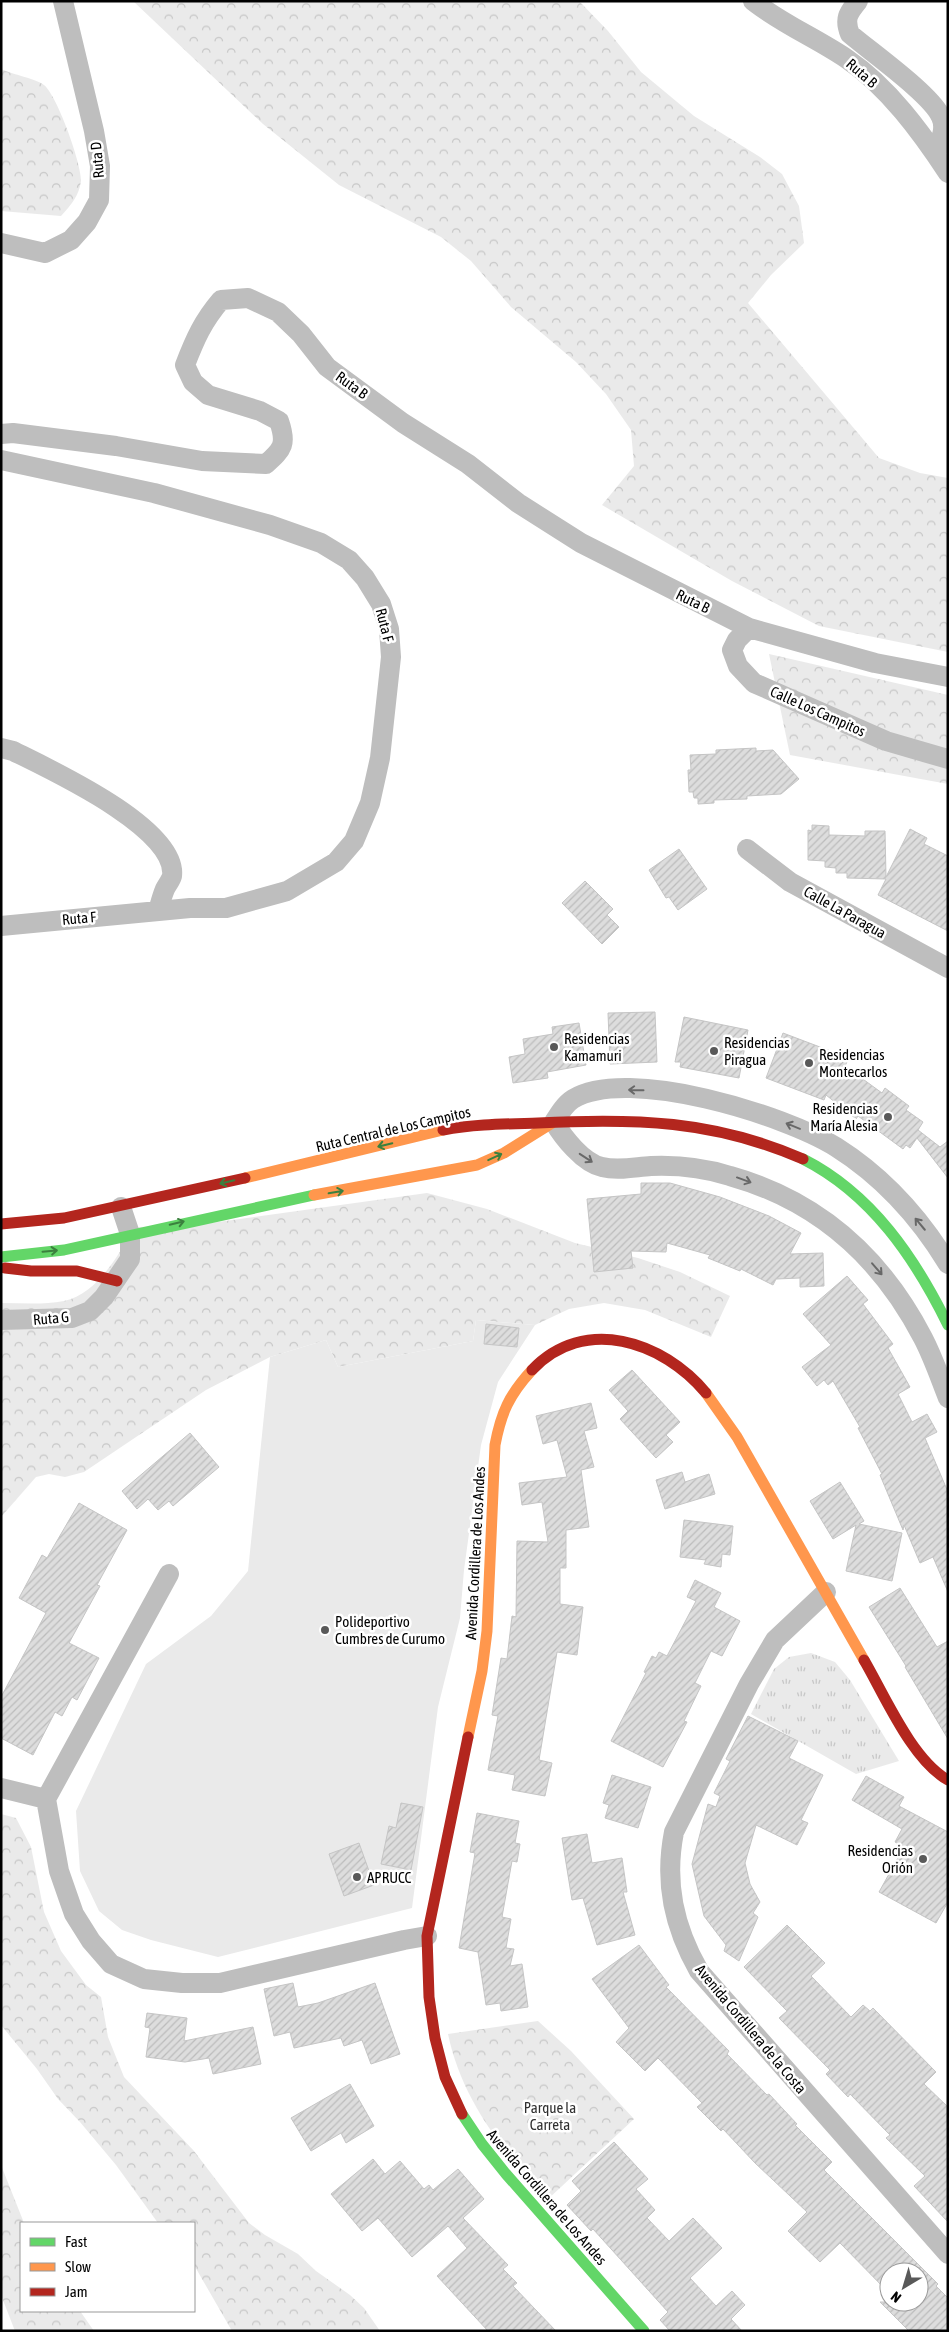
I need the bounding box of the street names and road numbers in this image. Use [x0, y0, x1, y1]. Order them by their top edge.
street label: Ruta B [843, 55, 881, 91]
street label: Ruta D [87, 141, 107, 179]
street label: Ruta B [333, 368, 371, 402]
street label: Ruta B [673, 586, 713, 616]
street label: Ruta F [373, 606, 397, 644]
street label: Calle Los Campitos [768, 682, 868, 740]
street label: Calle La Paragua [801, 882, 889, 942]
street label: Ruta F [61, 908, 97, 928]
street label: Ruta Central de Los Campitos [314, 1103, 472, 1155]
street label: Ruta G [32, 1308, 70, 1328]
street label: Avenida Cordillera de Los Andes [462, 1466, 488, 1640]
street label: Avenida Cordillera de la Costa [692, 1961, 810, 2097]
street label: Avenida Cordillera de Los Andes [484, 2126, 610, 2268]

